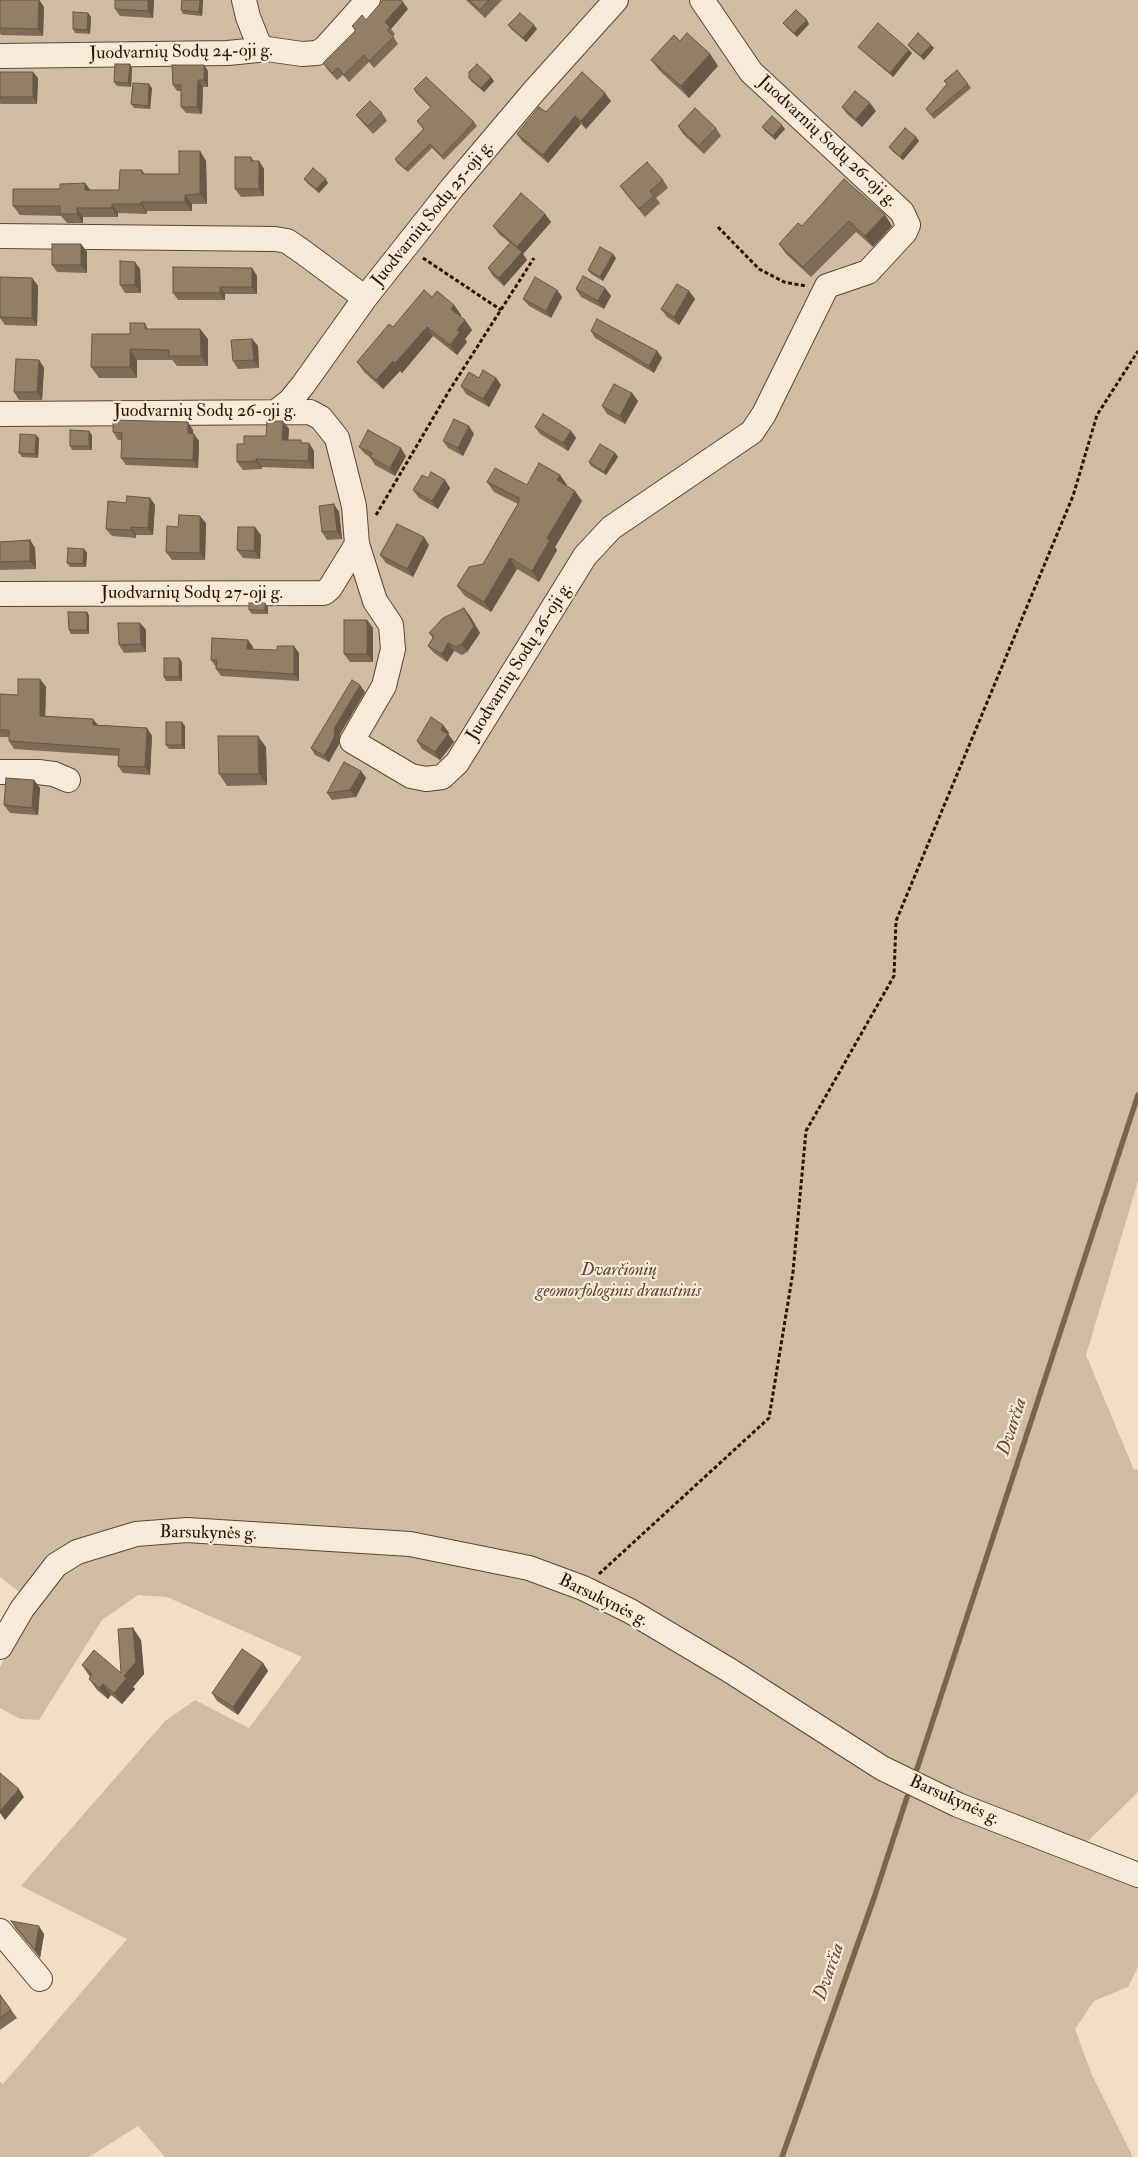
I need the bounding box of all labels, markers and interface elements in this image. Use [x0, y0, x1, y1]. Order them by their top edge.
street label: Juodvarnių Sodų 24-oji g. [89, 41, 273, 65]
street label: Juodvarnių Sodų 26-oji g. [753, 72, 901, 212]
street label: Juodvarnių Sodų 25-oji g. [368, 137, 498, 291]
street label: Juodvarnių Sodų 26-oji g. [114, 401, 296, 423]
street label: Juodvarnių Sodų 26-oji g. [462, 579, 578, 745]
street label: Juodvarnių Sodų 27-oji g. [101, 583, 283, 605]
park label: Dvarčionių geomorfologinis draustinis [537, 1260, 701, 1302]
water label: Dvarčia [993, 1395, 1033, 1459]
street label: Barsukynės g. [159, 1522, 257, 1546]
street label: Barsukynės g. [555, 1570, 651, 1632]
street label: Barsukynės g. [905, 1771, 1003, 1831]
water label: Dvarčia [810, 1940, 850, 2004]

